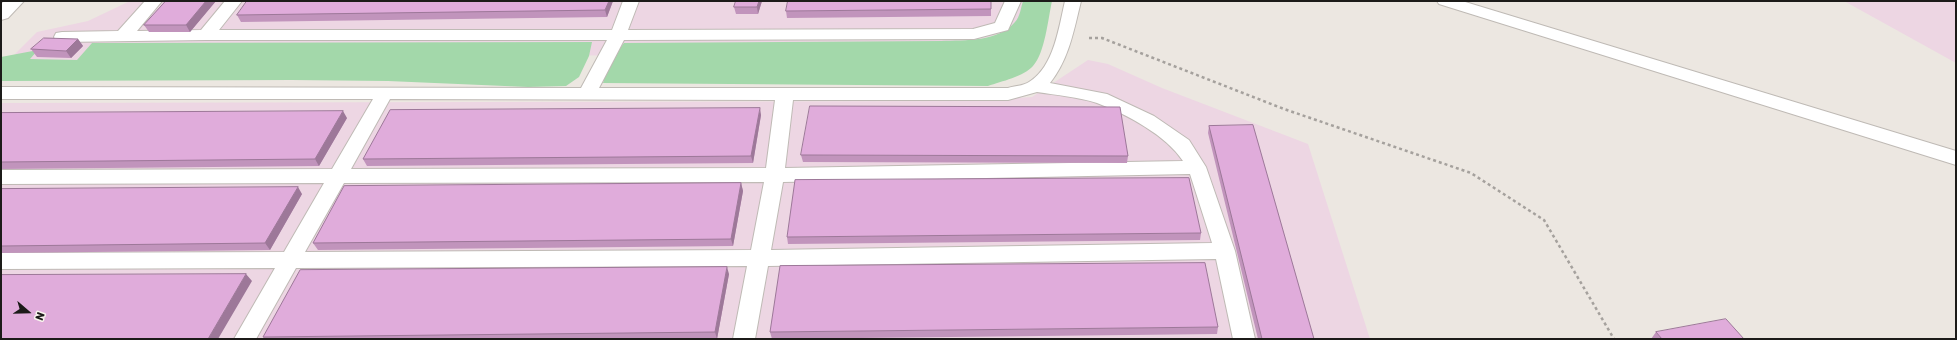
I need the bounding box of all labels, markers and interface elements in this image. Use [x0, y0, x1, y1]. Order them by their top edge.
north arrow [8, 292, 48, 332]
text: N [32, 310, 47, 322]

